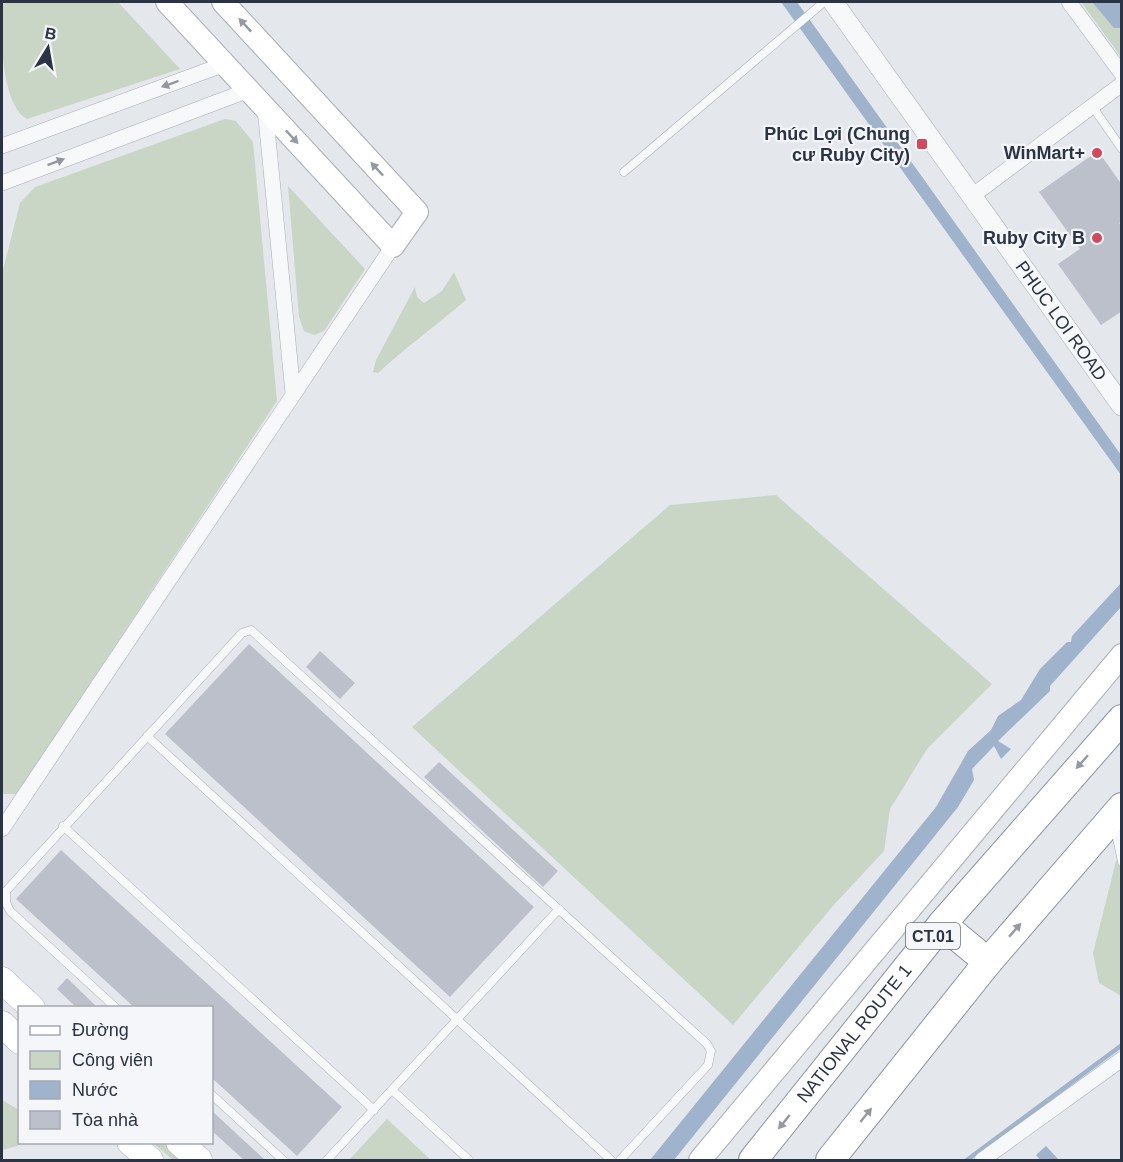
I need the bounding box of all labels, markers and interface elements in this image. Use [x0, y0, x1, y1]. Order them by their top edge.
north arrow [18, 18, 78, 78]
one-way arrow [238, 18, 252, 33]
text: B [43, 24, 58, 43]
one-way arrow [161, 80, 179, 90]
place label: Phúc Lợi (Chung cư Ruby City) [764, 124, 910, 165]
one-way arrow [285, 129, 298, 144]
marker: Phúc Lợi (Chung cư Ruby City) [915, 137, 929, 151]
place label: WinMart+ [1004, 143, 1085, 163]
marker: WinMart+ [1090, 146, 1104, 160]
one-way arrow [48, 157, 66, 167]
one-way arrow [371, 162, 385, 176]
place label: Ruby City B [983, 228, 1085, 248]
marker: Ruby City B [1090, 231, 1104, 245]
street label: PHUC LOI ROAD [1012, 257, 1111, 384]
one-way arrow [1076, 754, 1089, 769]
road number: CT.01 [906, 923, 960, 949]
one-way arrow [1009, 923, 1022, 938]
street label: NATIONAL ROUTE 1 [793, 961, 916, 1107]
legend [18, 1006, 213, 1144]
text: Đường [72, 1020, 129, 1040]
text: Công viên [72, 1050, 153, 1070]
text: Nước [72, 1080, 118, 1100]
one-way arrow [860, 1107, 873, 1123]
text: Tòa nhà [72, 1110, 139, 1130]
one-way arrow [778, 1115, 790, 1130]

